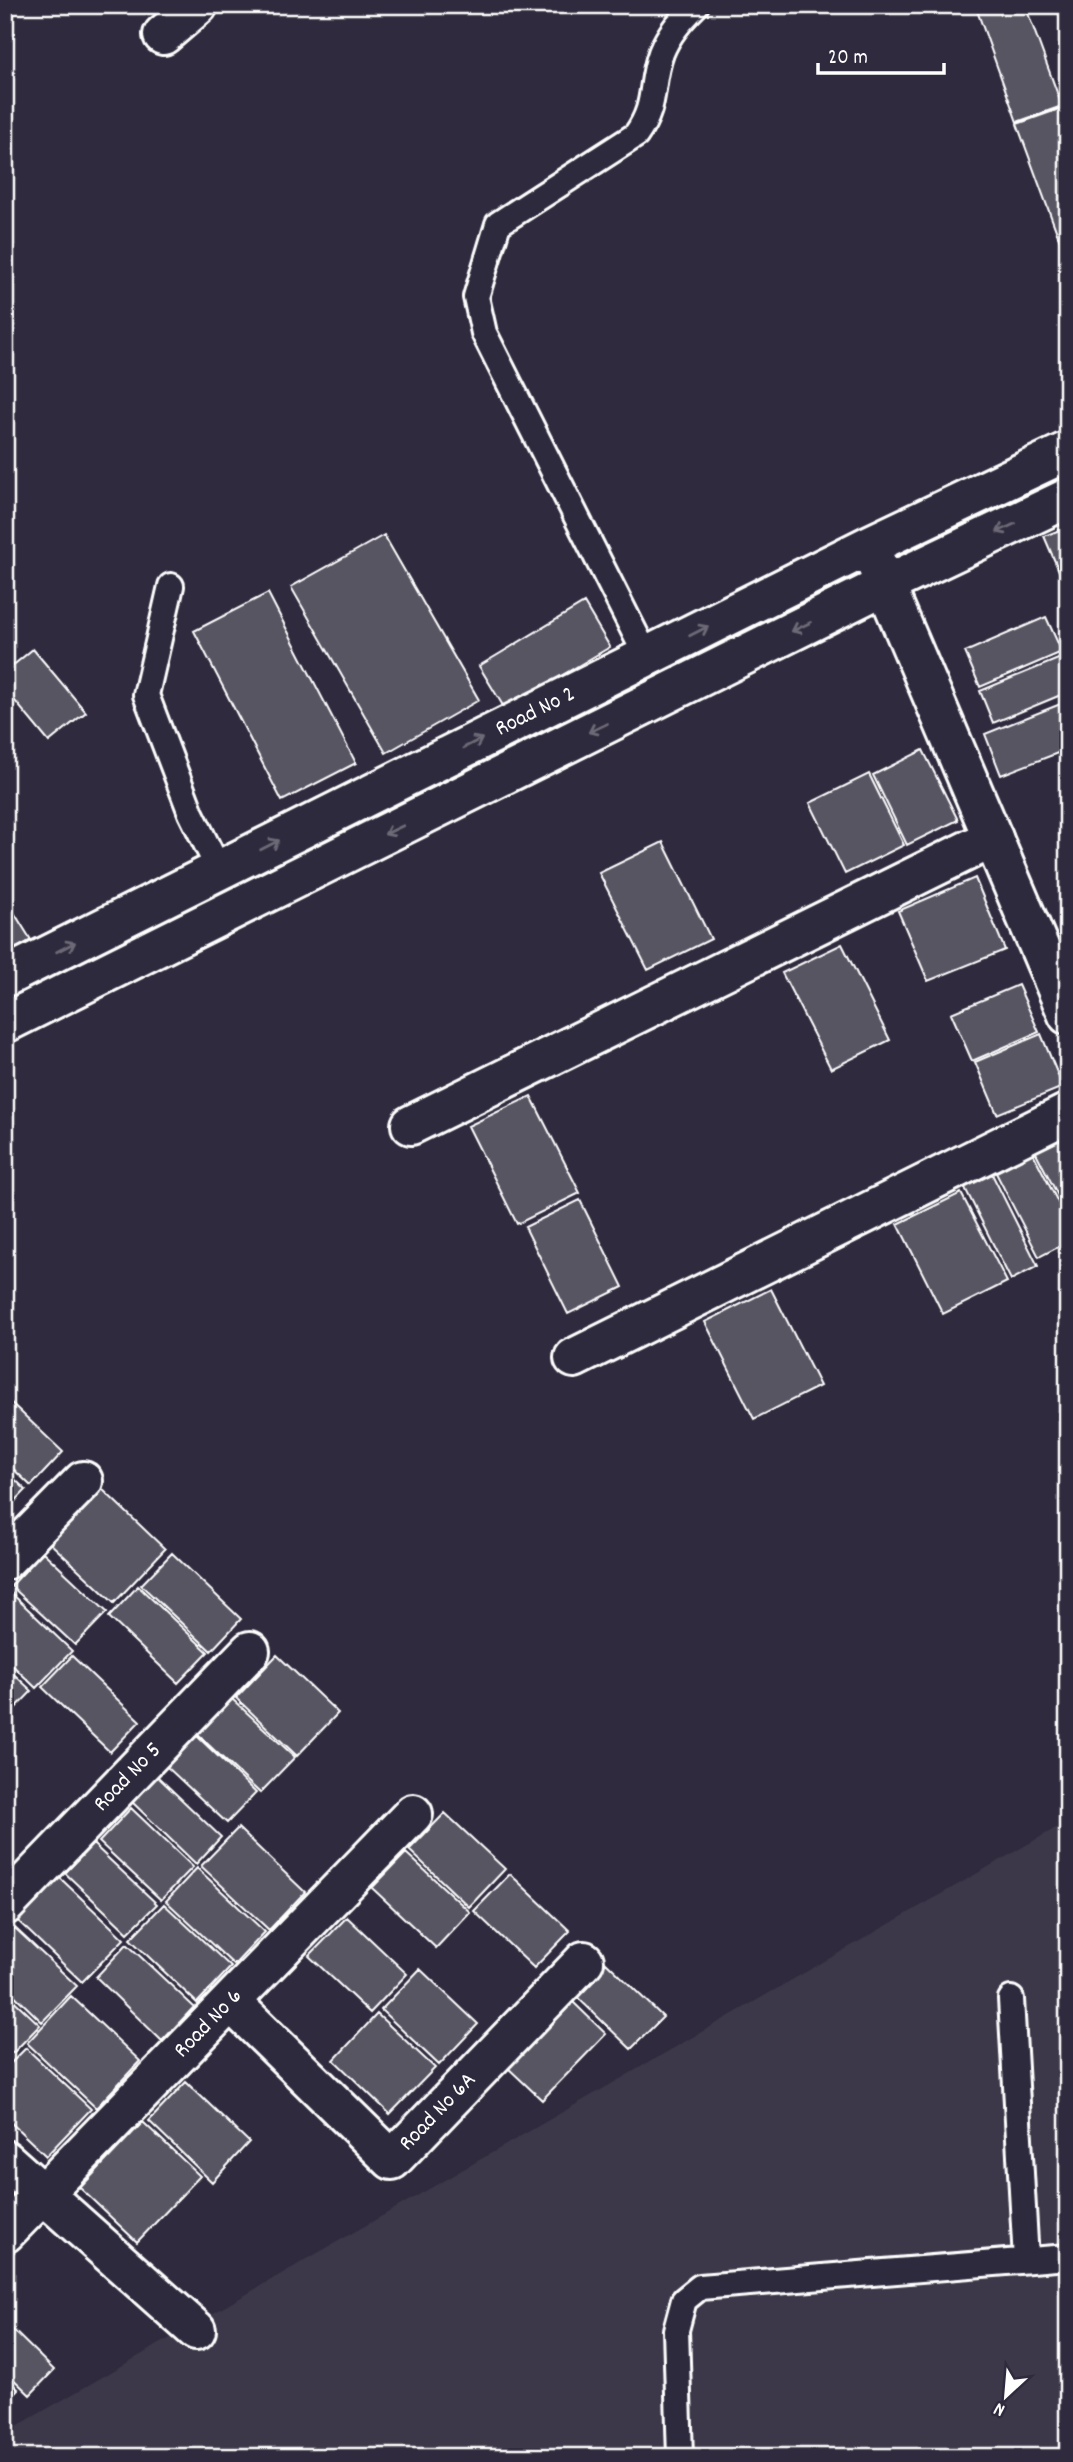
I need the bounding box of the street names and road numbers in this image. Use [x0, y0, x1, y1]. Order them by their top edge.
street label: Road No 2 [490, 678, 581, 746]
street label: Road No 5 [86, 1735, 170, 1820]
street label: Road No 6 [167, 1981, 251, 2066]
street label: Road No 6A [392, 2065, 484, 2159]

